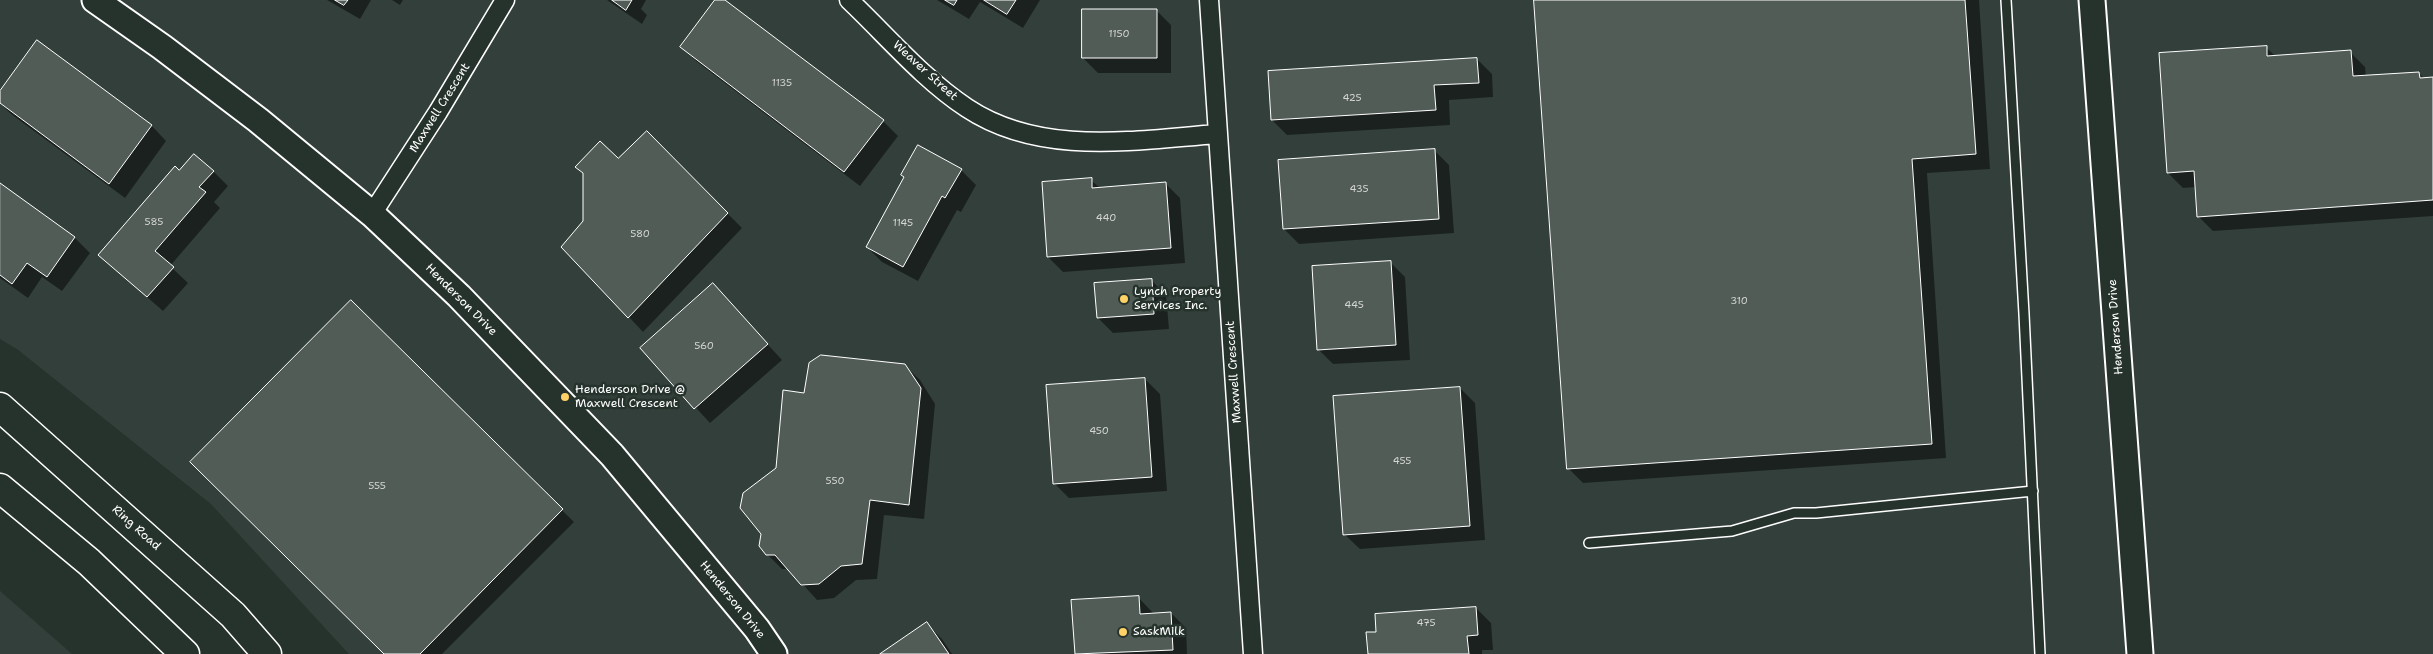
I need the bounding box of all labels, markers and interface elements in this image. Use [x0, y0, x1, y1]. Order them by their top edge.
house number: 1150 [1109, 28, 1129, 40]
street label: Weaver Street [889, 38, 961, 104]
street label: Maxwell Crescent [407, 61, 473, 155]
house number: 1135 [772, 77, 792, 89]
house number: 425 [1342, 92, 1362, 104]
house number: 435 [1349, 183, 1369, 195]
house number: 440 [1096, 212, 1116, 224]
house number: 585 [145, 216, 163, 228]
house number: 1145 [893, 217, 913, 229]
house number: 580 [630, 228, 650, 240]
street label: Henderson Drive [422, 261, 500, 339]
street label: Henderson Drive [2105, 279, 2127, 375]
place label: Lynch Property Services Inc. [1134, 285, 1221, 313]
marker: Lynch Property Services Inc. [1118, 293, 1130, 305]
house number: 310 [1730, 295, 1748, 307]
house number: 445 [1344, 299, 1364, 311]
street label: Maxwell Crescent [1223, 320, 1245, 424]
house number: 560 [694, 340, 714, 352]
place label: Henderson Drive @ Maxwell Crescent [575, 383, 685, 411]
marker: Henderson Drive @ Maxwell Crescent [559, 391, 571, 403]
house number: 450 [1089, 425, 1109, 437]
house number: 455 [1393, 455, 1411, 467]
house number: 550 [826, 475, 844, 487]
house number: 555 [368, 480, 386, 492]
street label: Ring Road [109, 502, 163, 554]
street label: Henderson Drive [696, 558, 768, 642]
house number: 475 [1416, 617, 1436, 629]
place label: SaskMilk [1133, 625, 1185, 639]
marker: SaskMilk [1117, 626, 1129, 638]

